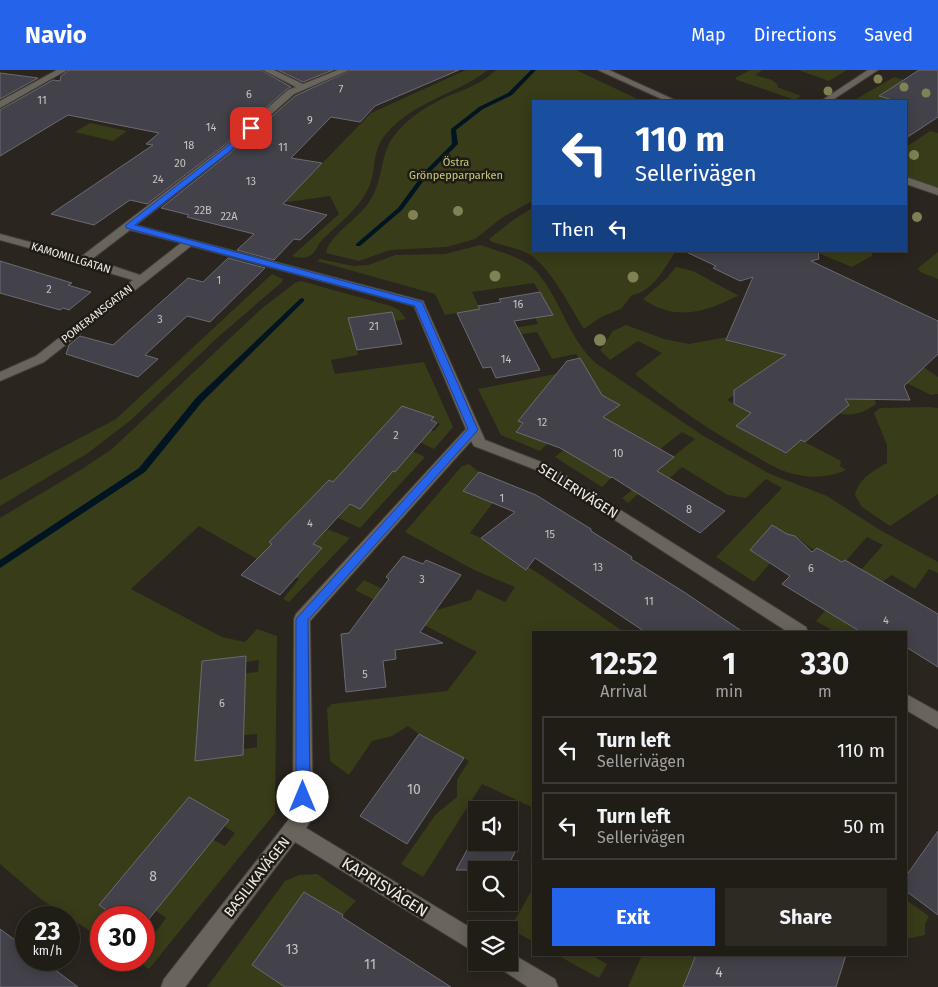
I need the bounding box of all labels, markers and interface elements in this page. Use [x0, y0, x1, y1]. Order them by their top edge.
text: Navio [25, 21, 87, 49]
text: Map [691, 24, 726, 46]
text: Directions [754, 24, 836, 46]
text: Saved [864, 24, 913, 46]
house number: 7 [339, 83, 344, 96]
house number: 6 [246, 88, 252, 101]
house number: 11 [37, 94, 47, 107]
pin [230, 107, 272, 149]
icon: arrive [237, 114, 265, 142]
house number: 9 [307, 114, 313, 127]
text: 110 m [635, 118, 725, 160]
icon: left [552, 120, 617, 185]
house number: 14 [206, 121, 216, 134]
house number: 18 [184, 139, 194, 152]
house number: 11 [278, 141, 288, 154]
park label: Östra Grönpepparparken [409, 155, 503, 182]
house number: 20 [174, 157, 186, 170]
text: Sellerivägen [635, 160, 757, 187]
house number: 24 [153, 173, 164, 186]
house number: 13 [246, 175, 256, 188]
house number: 22B [194, 204, 212, 217]
house number: 22A [220, 210, 238, 223]
icon: left [604, 215, 632, 243]
text: Then [552, 218, 594, 241]
street label: KAMOMILLGATAN [30, 240, 112, 276]
house number: 1 [217, 274, 221, 287]
street label: POMERANSGATAN [59, 282, 135, 346]
house number: 2 [46, 283, 52, 296]
house number: 16 [513, 298, 523, 311]
house number: 3 [157, 313, 163, 326]
house number: 21 [369, 320, 379, 333]
house number: 14 [501, 353, 511, 366]
house number: 12 [537, 416, 547, 429]
house number: 2 [393, 429, 399, 442]
house number: 10 [613, 447, 623, 460]
street label: SELLERIVÄGEN [535, 460, 621, 522]
house number: 1 [500, 492, 504, 505]
house number: 8 [686, 503, 692, 516]
house number: 4 [307, 517, 313, 530]
house number: 15 [545, 528, 556, 541]
house number: 13 [593, 561, 603, 574]
house number: 6 [808, 562, 814, 575]
house number: 3 [419, 573, 425, 586]
house number: 11 [644, 595, 654, 608]
house number: 4 [883, 614, 889, 627]
text: 12:52 [590, 646, 658, 682]
text: 1 [722, 646, 736, 682]
text: 330 [801, 646, 849, 682]
house number: 5 [362, 668, 368, 681]
text: Arrival [600, 682, 647, 701]
text: min [715, 682, 743, 701]
text: m [818, 682, 832, 701]
house number: 6 [219, 697, 225, 710]
text: Turn left [597, 729, 671, 752]
icon: left [554, 736, 582, 764]
text: 110 m [837, 739, 885, 762]
text: Sellerivägen [597, 752, 685, 771]
position arrow [276, 770, 328, 822]
house number: 10 [407, 781, 421, 798]
map controls [468, 801, 518, 971]
button: sound [468, 801, 518, 851]
text: Turn left [597, 805, 671, 828]
icon: left [554, 812, 582, 840]
text: 50 m [844, 815, 885, 838]
text: Sellerivägen [597, 828, 685, 847]
street label: BASILIKAVÄGEN [221, 834, 293, 920]
street label: KAPRISVÄGEN [338, 853, 432, 921]
button: search [468, 861, 518, 911]
house number: 8 [149, 868, 157, 885]
button: Exit [552, 888, 715, 946]
button: Share [725, 888, 887, 946]
speed limit sign: 30 [90, 906, 155, 971]
text: 23 [35, 917, 60, 947]
button: layers [468, 921, 518, 971]
house number: 13 [285, 941, 299, 958]
text: km/h [33, 944, 62, 958]
house number: 11 [364, 956, 376, 973]
house number: 4 [715, 964, 723, 981]

